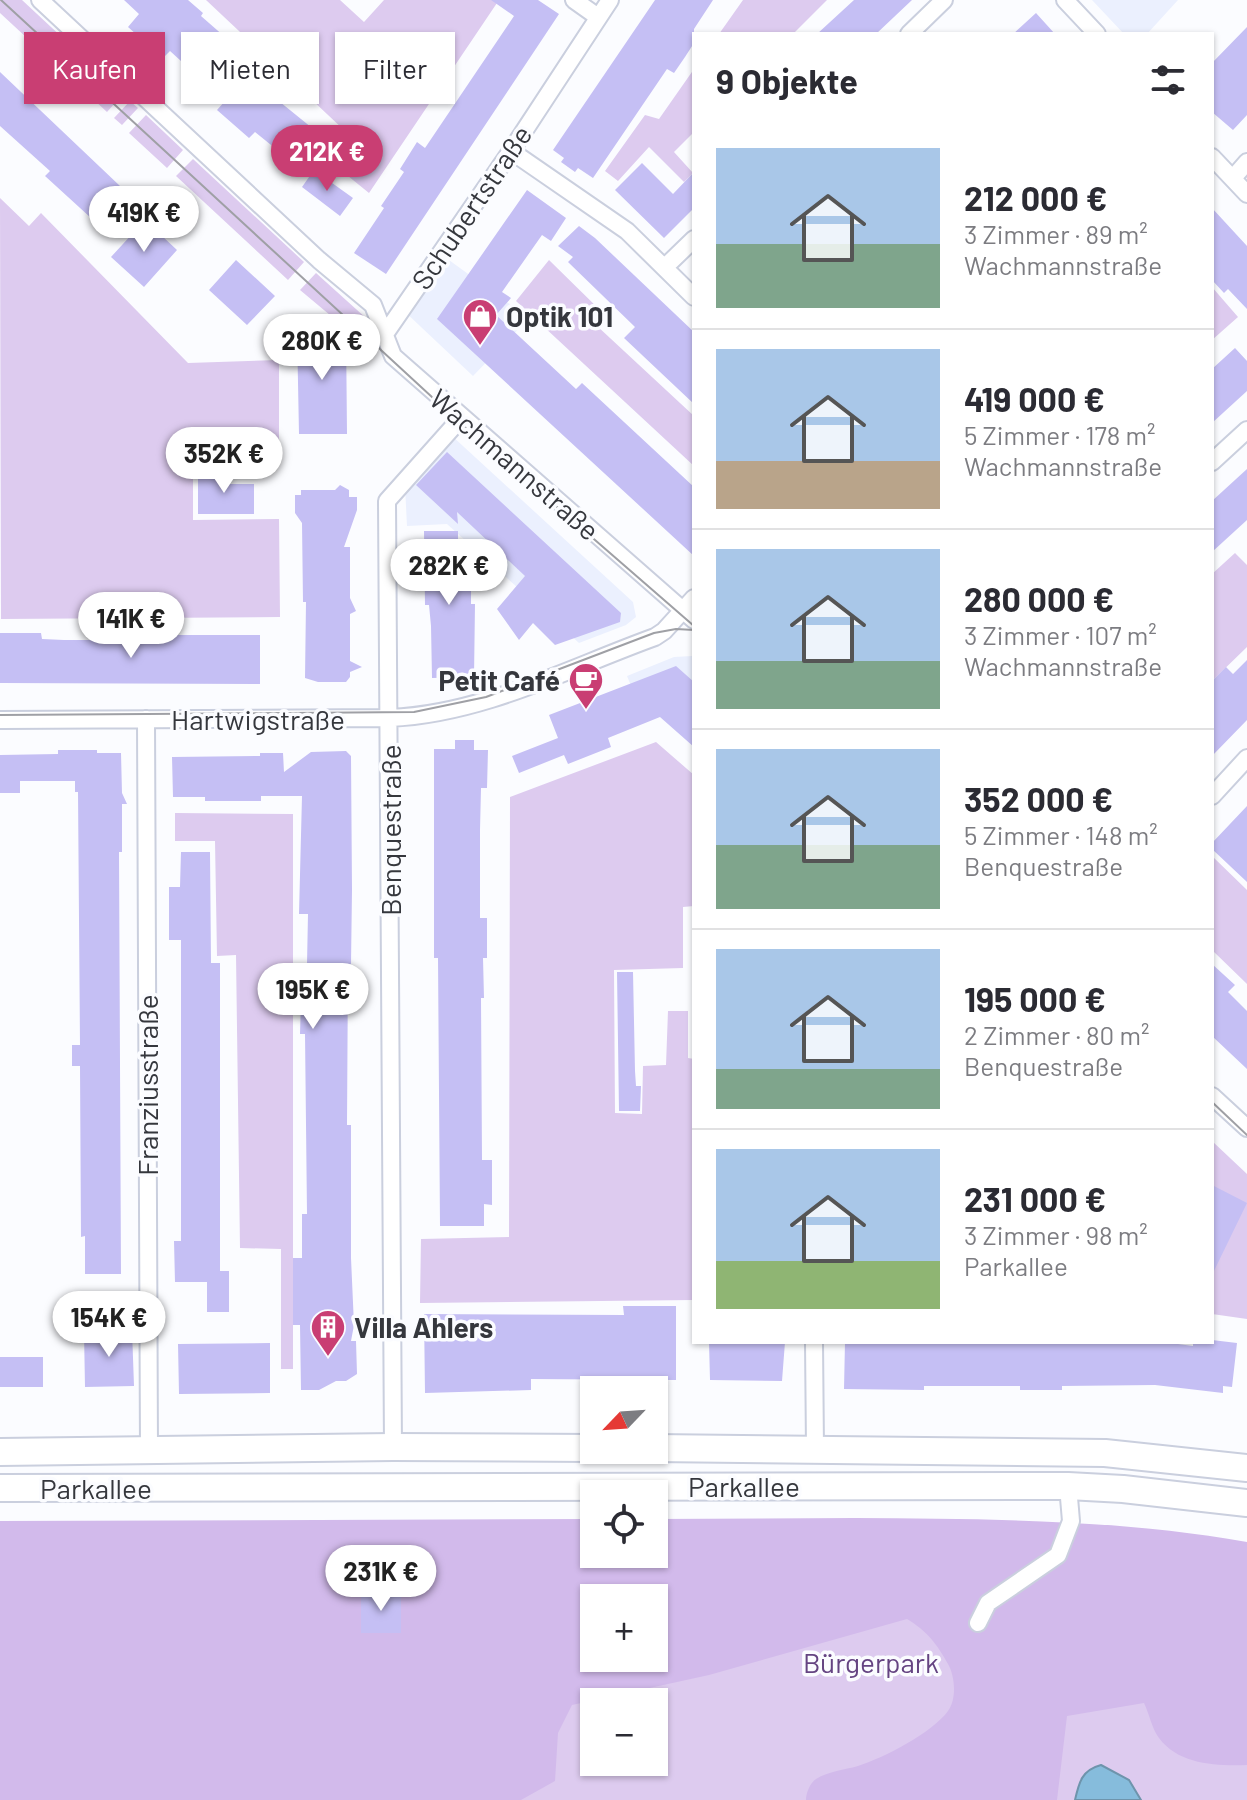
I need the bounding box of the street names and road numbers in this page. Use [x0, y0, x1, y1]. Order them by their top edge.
street label: Schubertstraße [404, 119, 538, 295]
street label: Wachmannstraße [423, 381, 607, 547]
street label: Hartwigstraße [171, 702, 345, 736]
street label: Benquestraße [373, 744, 407, 916]
street label: Franziusstraße [130, 994, 164, 1176]
street label: Parkallee [688, 1469, 800, 1503]
street label: Parkallee [40, 1471, 152, 1505]

